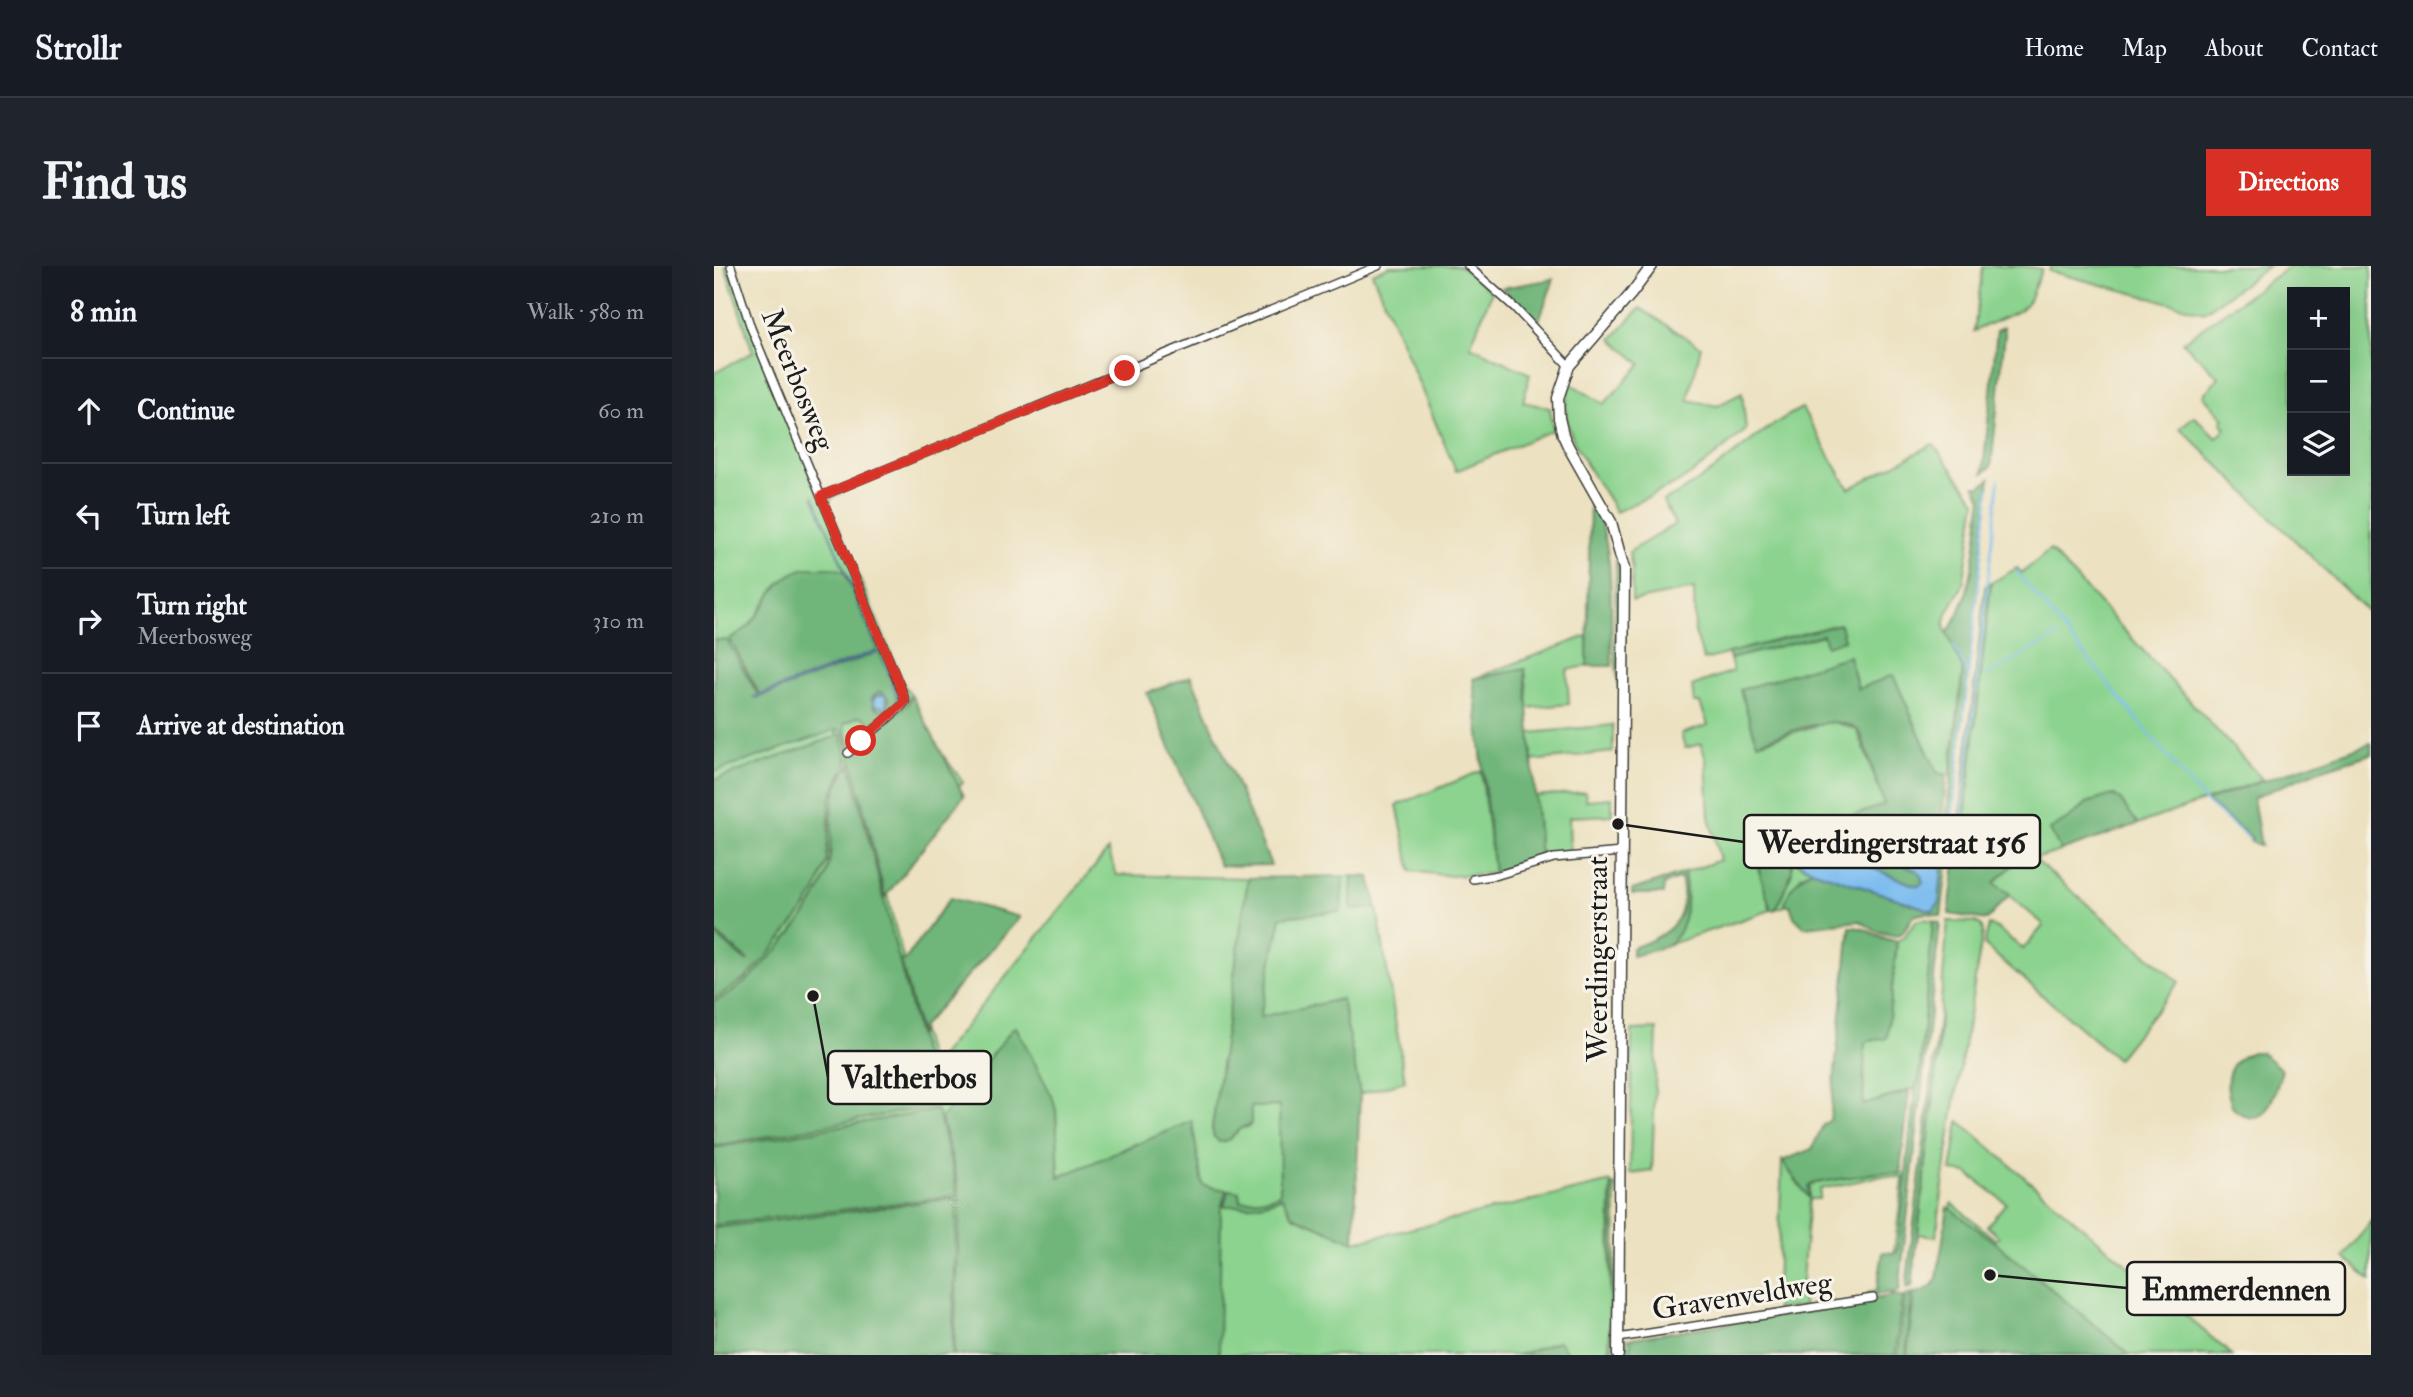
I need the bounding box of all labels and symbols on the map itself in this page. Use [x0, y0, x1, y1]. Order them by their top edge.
street label: Meerbosweg [753, 304, 844, 458]
route end [1109, 355, 1140, 386]
route start [845, 725, 876, 756]
callout: Weerdingerstraat 156 [1744, 815, 2040, 868]
text: Weerdingerstraat 156 [1757, 823, 2029, 863]
street label: Weerdingerstraat [1579, 856, 1616, 1063]
callout: Valtherbos [828, 1051, 991, 1104]
text: Valtherbos [840, 1058, 977, 1098]
callout: Emmerdennen [2127, 1262, 2345, 1315]
street label: Gravenveldweg [1649, 1263, 1836, 1328]
text: Emmerdennen [2141, 1270, 2331, 1310]

